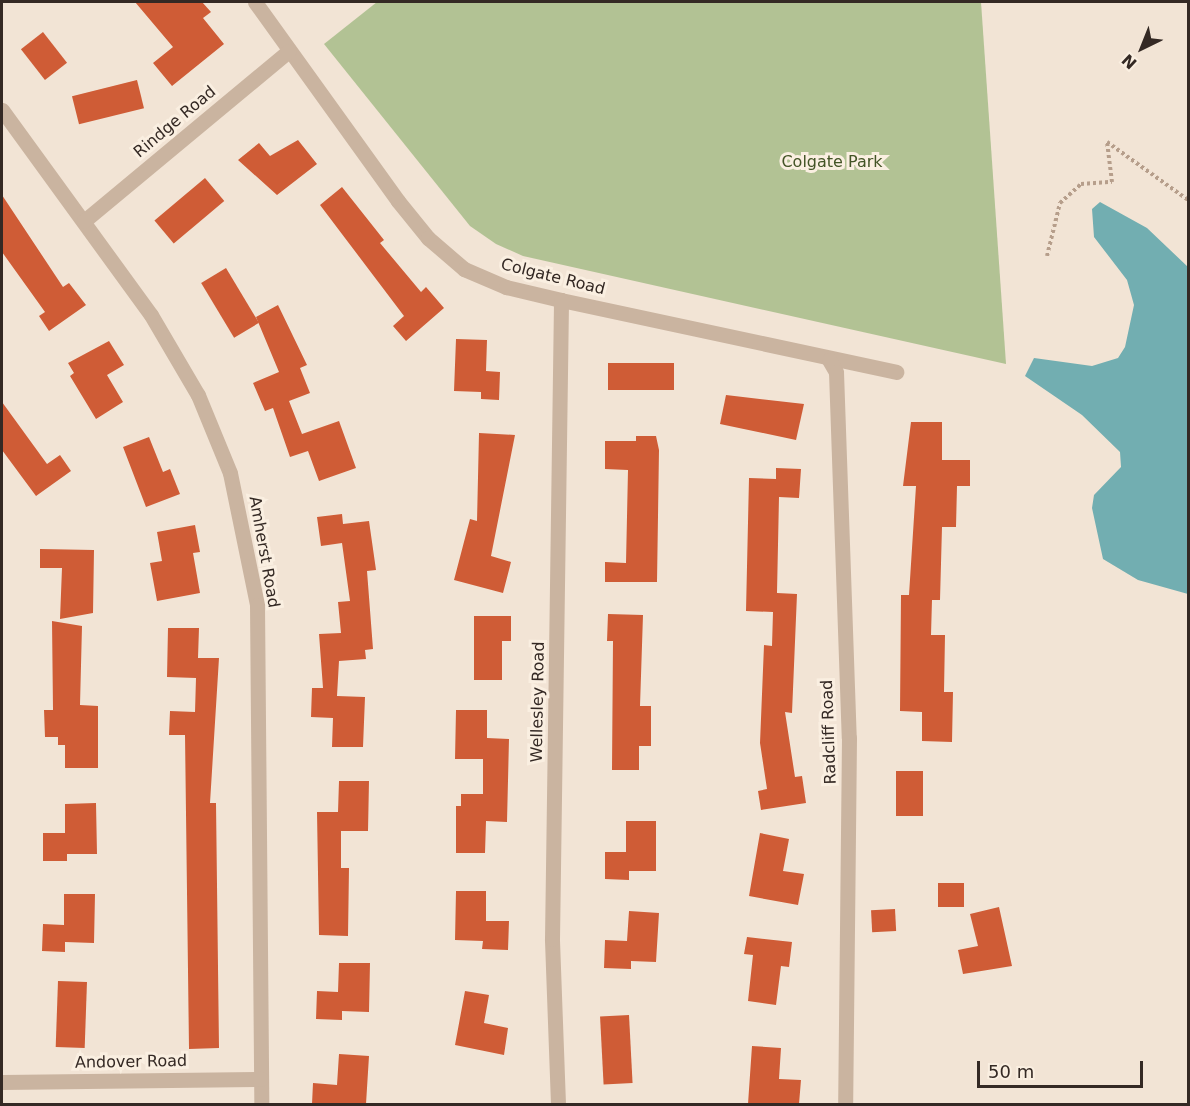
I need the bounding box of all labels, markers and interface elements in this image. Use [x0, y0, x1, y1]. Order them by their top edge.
north arrow [1112, 18, 1172, 78]
text: N [1118, 50, 1141, 73]
street label: Rindge Road [130, 82, 220, 162]
park label: Colgate Park [781, 152, 883, 172]
street label: Colgate Road [499, 255, 607, 299]
street label: Amherst Road [245, 495, 283, 609]
street label: Wellesley Road [527, 641, 549, 763]
street label: Radcliff Road [818, 679, 840, 785]
scale bar [980, 1049, 1146, 1087]
street label: Andover Road [75, 1051, 187, 1073]
text: 50 m [988, 1061, 1034, 1082]

